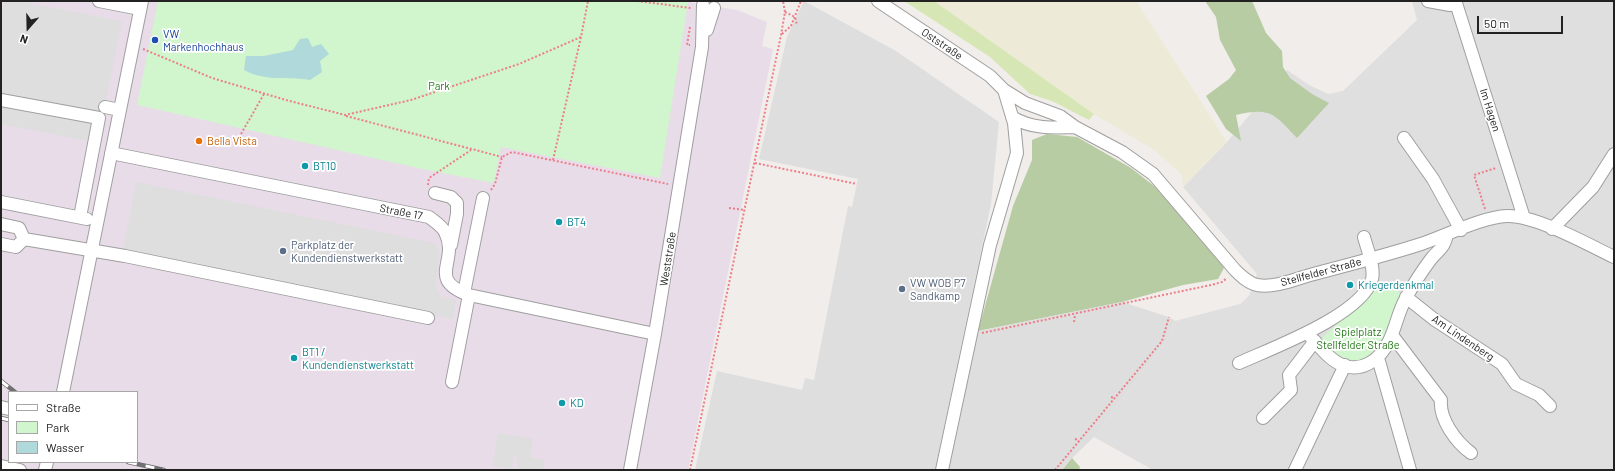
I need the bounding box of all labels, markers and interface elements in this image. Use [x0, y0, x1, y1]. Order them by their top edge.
north arrow [8, 8, 48, 48]
scale bar [1479, 8, 1565, 34]
text: 50 m [1484, 16, 1509, 30]
street label: Oststraße [919, 25, 965, 63]
place label: VW Markenhochhaus [163, 27, 244, 53]
text: N [18, 32, 29, 47]
marker: VW Markenhochhaus [150, 35, 160, 45]
park label: Park [428, 79, 450, 93]
street label: Im Hagen [1477, 87, 1503, 133]
place label: Bella Vista [207, 134, 257, 148]
marker: Bella Vista [194, 136, 204, 146]
place label: BT10 [313, 159, 336, 173]
marker: BT10 [300, 161, 310, 171]
street label: Straße 17 [379, 201, 423, 223]
place label: BT4 [567, 215, 586, 229]
marker: BT4 [554, 217, 564, 227]
street label: Weststraße [657, 231, 679, 287]
place label: Parkplatz der Kundendienstwerkstatt [291, 238, 403, 264]
marker: Parkplatz der Kundendienstwerkstatt [278, 246, 288, 256]
street label: Stellfelder Straße [1279, 255, 1363, 289]
place label: VW WOB P7 Sandkamp [910, 276, 965, 302]
place label: Kriegerdenkmal [1358, 278, 1434, 292]
marker: Kriegerdenkmal [1345, 280, 1355, 290]
marker: VW WOB P7 Sandkamp [897, 284, 907, 294]
street label: Am Lindenberg [1429, 312, 1497, 364]
park label: Spielplatz Stellfelder Straße [1316, 325, 1400, 351]
place label: BT1 / Kundendienstwerkstatt [302, 345, 414, 371]
marker: BT1 / Kundendienstwerkstatt [289, 353, 299, 363]
legend [8, 391, 138, 463]
place label: KD [570, 396, 584, 410]
marker: KD [557, 398, 567, 408]
text: Straße [46, 400, 81, 414]
text: Park [46, 420, 70, 434]
text: Wasser [46, 440, 84, 454]

